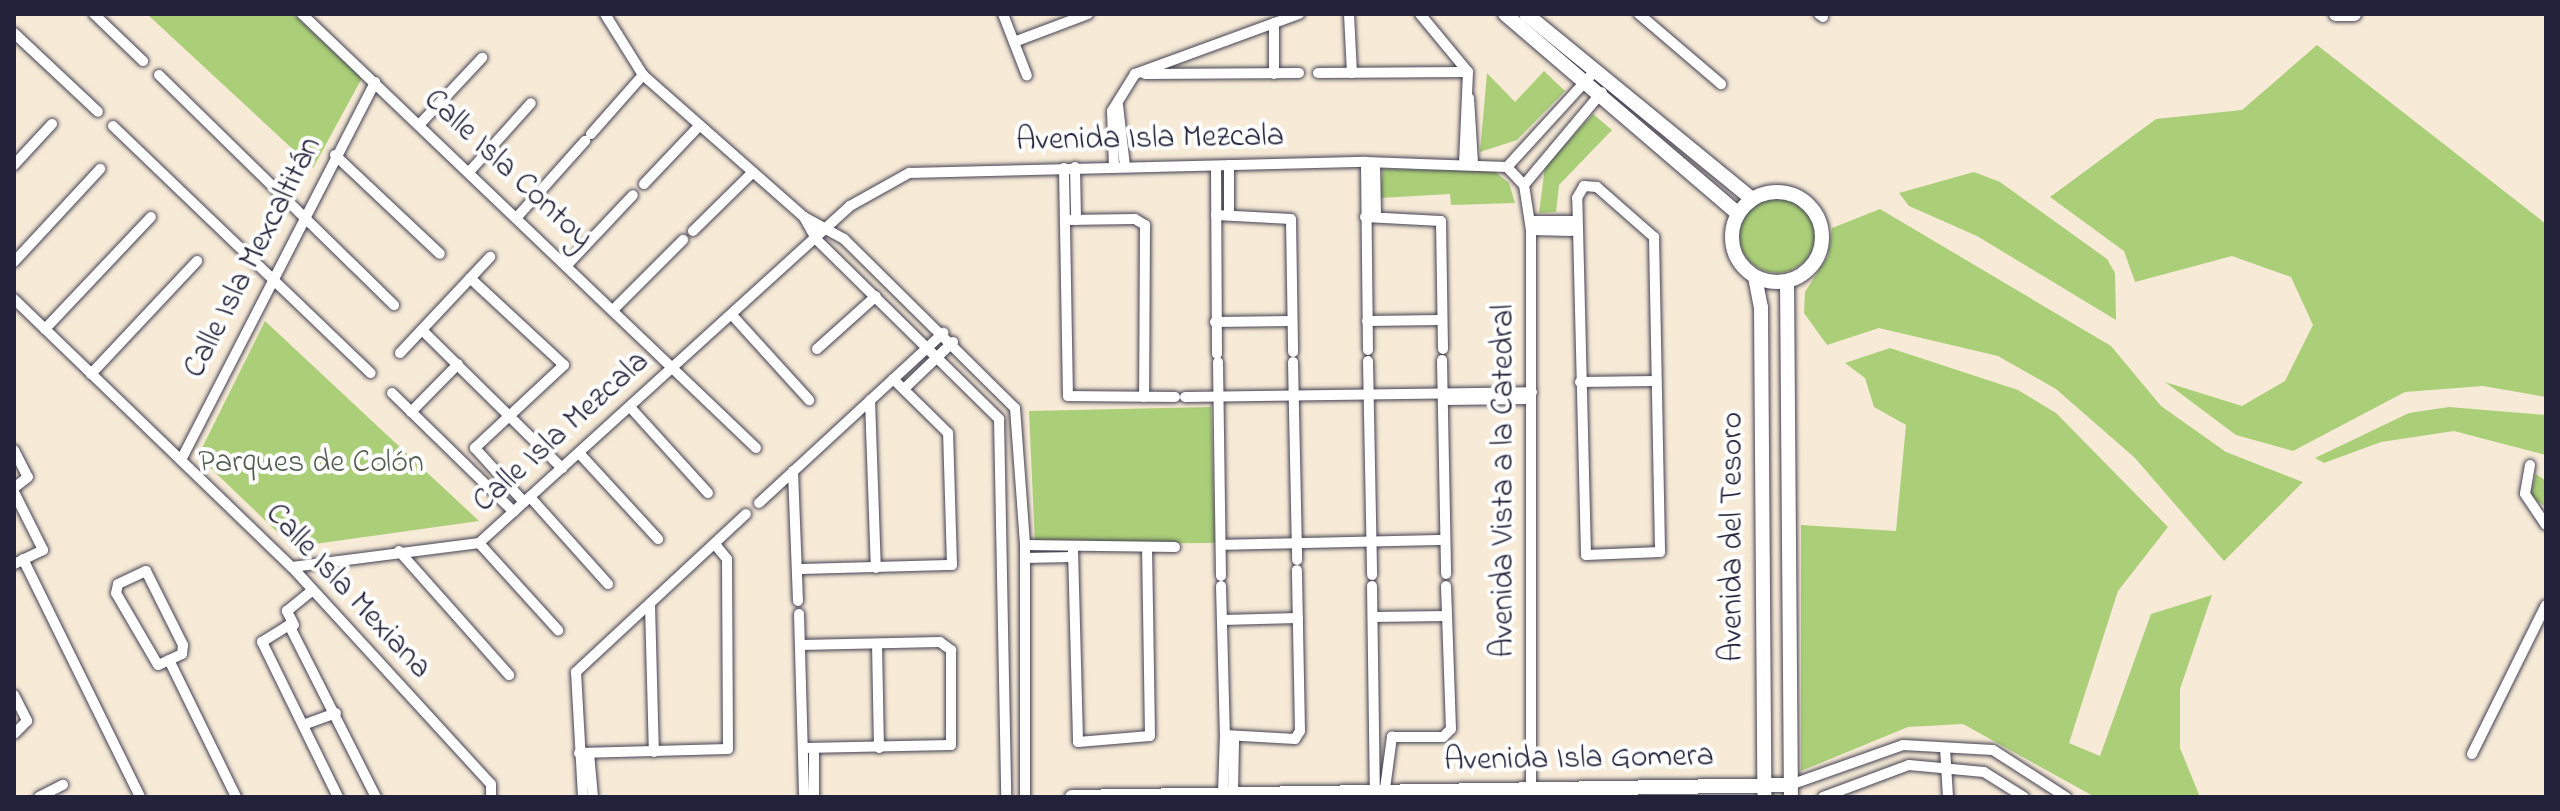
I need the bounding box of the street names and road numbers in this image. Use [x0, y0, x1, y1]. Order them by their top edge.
street label: Calle Isla Contoy [414, 82, 600, 258]
street label: Avenida Isla Mezcala [1016, 118, 1284, 162]
street label: Calle Isla Mexcaltitán [177, 131, 331, 385]
street label: Avenida Vista a la Catedral [1486, 304, 1524, 658]
street label: Calle Isla Mezcala [466, 344, 658, 522]
street label: Avenida del Tesoro [1715, 412, 1753, 662]
street label: Calle Isla Mexiana [256, 496, 438, 688]
street label: Avenida Isla Gomera [1444, 738, 1714, 782]

